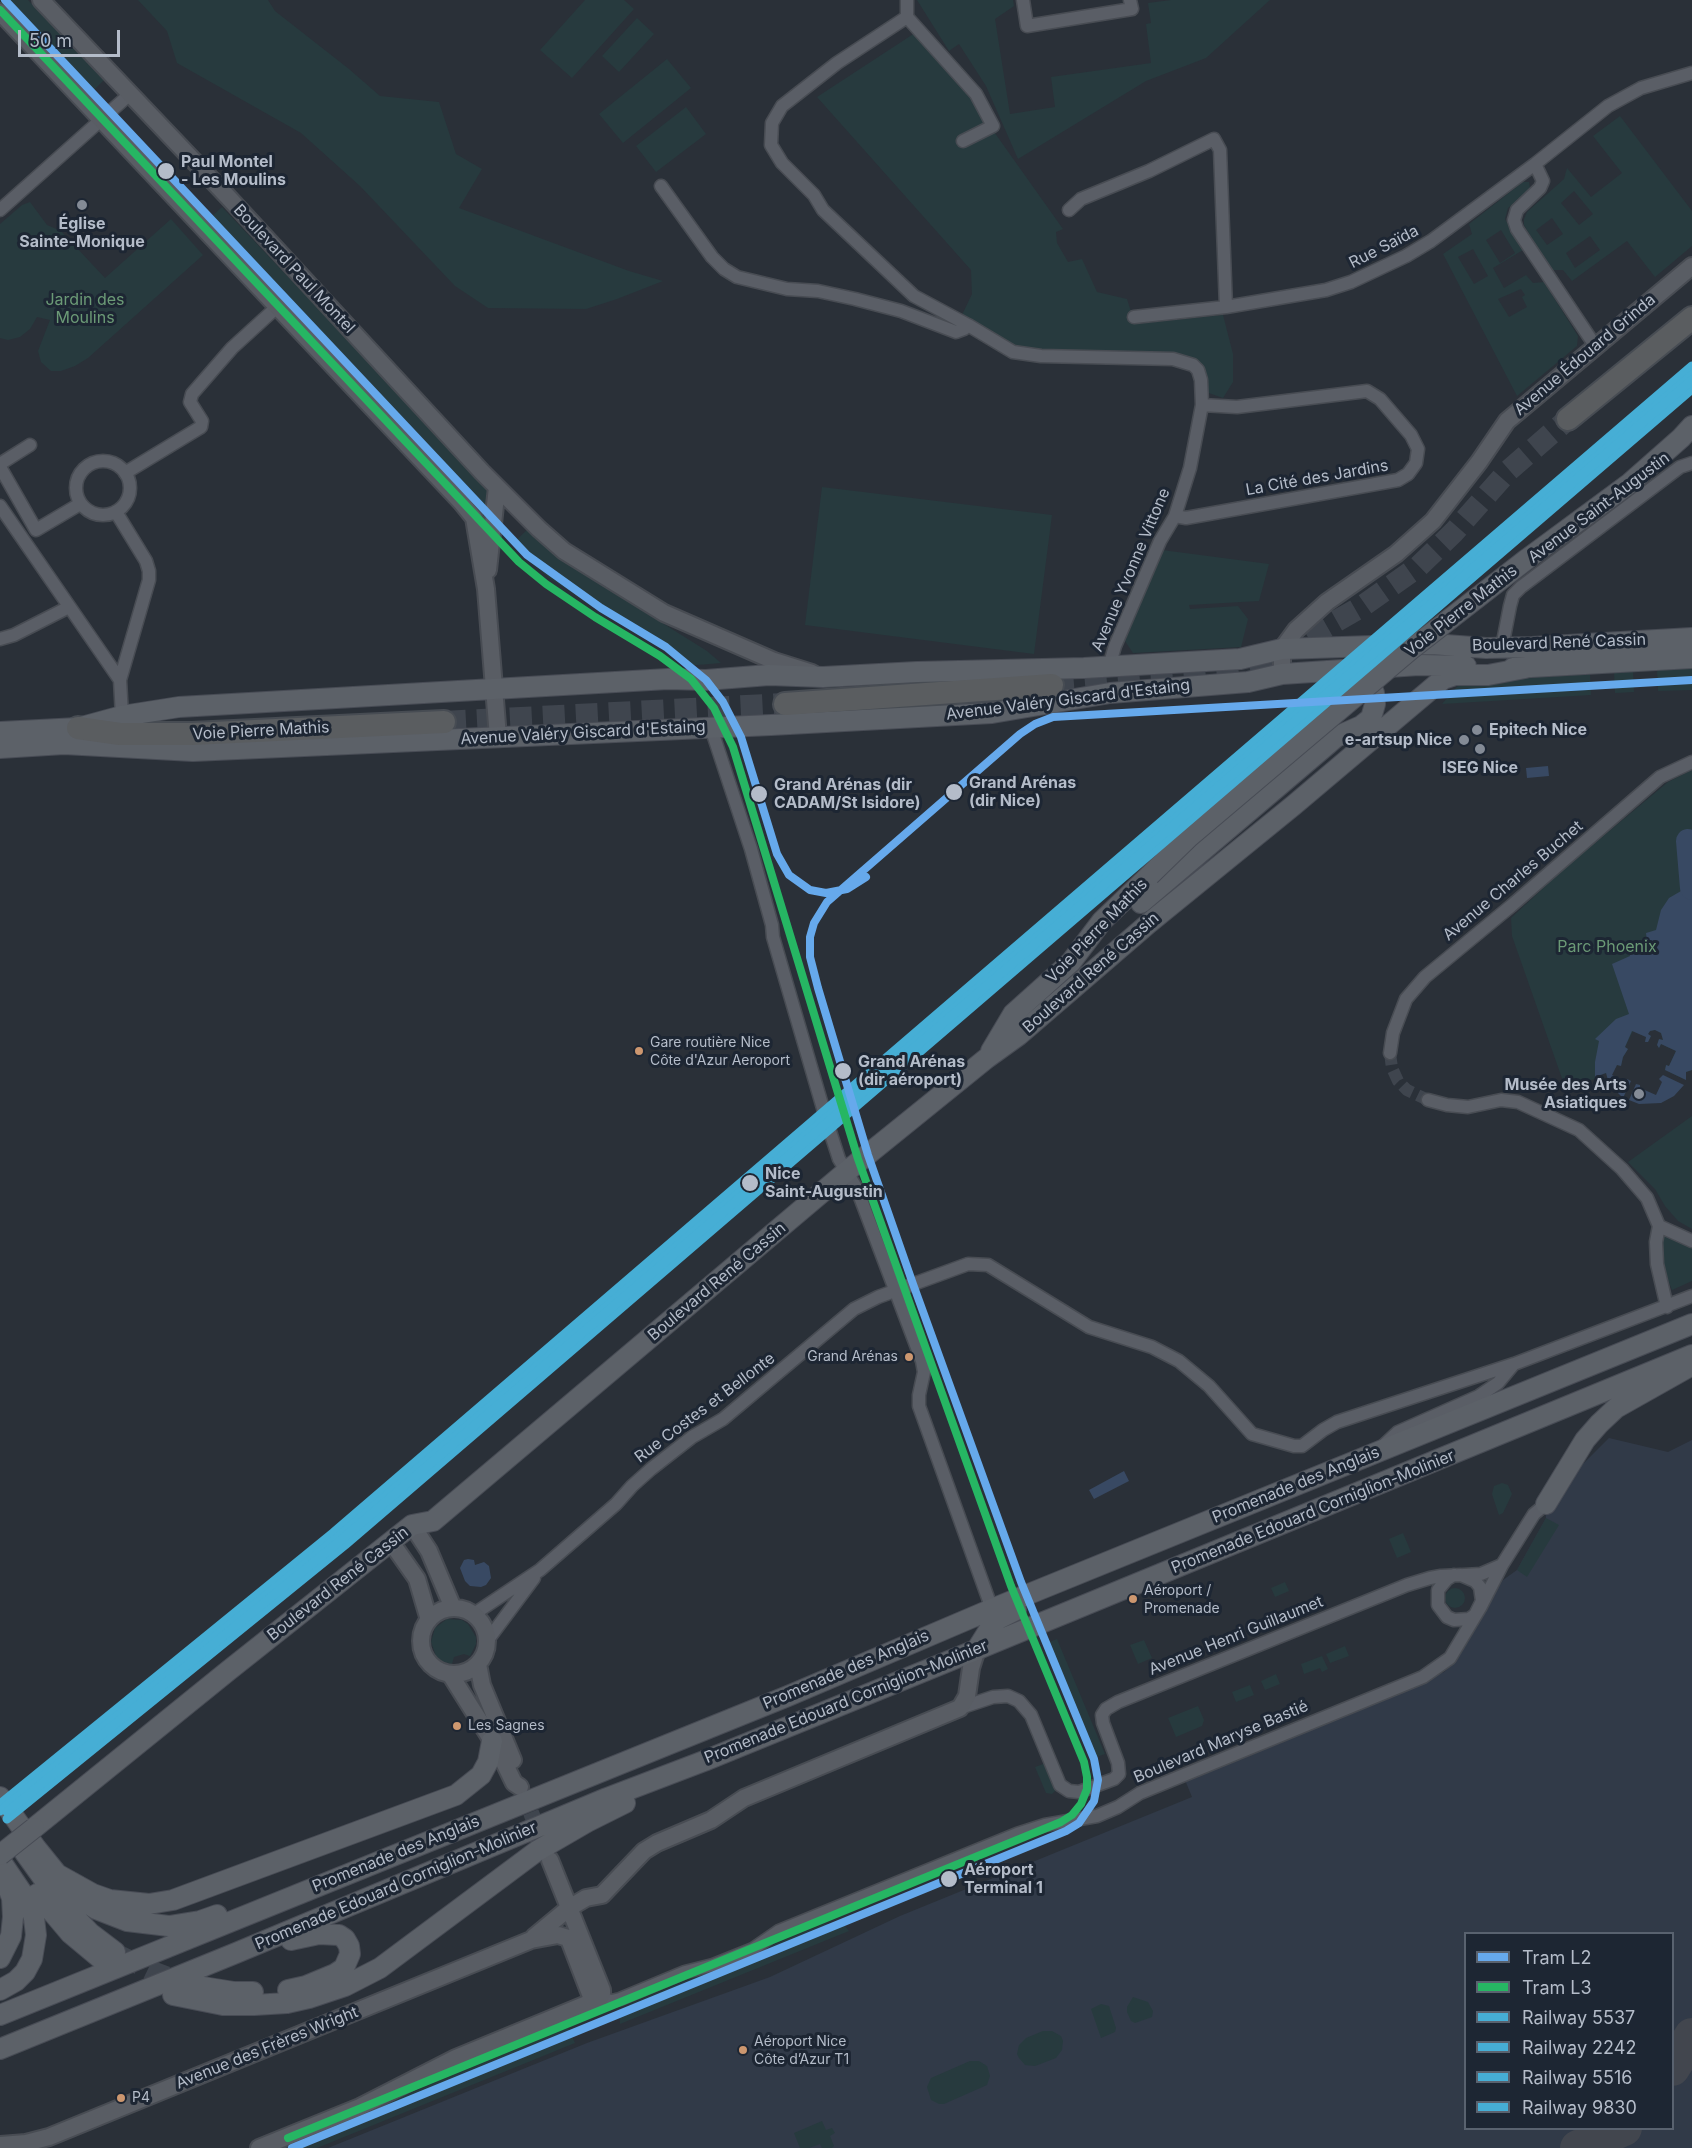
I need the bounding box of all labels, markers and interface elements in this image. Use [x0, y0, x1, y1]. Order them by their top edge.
scale bar [21, 18, 123, 56]
text: 50 m [29, 30, 72, 51]
place label: Paul Montel - Les Moulins [181, 152, 286, 190]
marker: Paul Montel - Les Moulins [156, 161, 176, 181]
marker: Église Sainte-Monique [75, 198, 89, 212]
street label: Boulevard Paul Montel [229, 201, 359, 337]
place label: Église Sainte-Monique [19, 214, 145, 252]
street label: Rue Saïda [1346, 221, 1422, 273]
park label: Jardin des Moulins [45, 290, 125, 328]
street label: Avenue Édouard Grinda [1510, 290, 1660, 420]
street label: Avenue Saint-Augustin [1525, 449, 1673, 567]
street label: La Cité des Jardins [1244, 456, 1390, 500]
street label: Avenue Yvonne Vittone [1088, 485, 1174, 655]
street label: Voie Pierre Mathis [1401, 561, 1521, 661]
street label: Boulevard René Cassin [1472, 630, 1646, 656]
street label: Avenue Valéry Giscard d'Estaing [945, 676, 1191, 724]
street label: Avenue Valéry Giscard d'Estaing [460, 717, 706, 749]
street label: Voie Pierre Mathis [192, 718, 330, 744]
place label: Epitech Nice [1489, 720, 1587, 740]
marker: Epitech Nice [1470, 723, 1484, 737]
place label: e-artsup Nice [1345, 730, 1452, 750]
marker: e-artsup Nice [1457, 733, 1471, 747]
marker: ISEG Nice [1473, 742, 1487, 756]
place label: ISEG Nice [1442, 758, 1518, 778]
place label: Grand Arénas (dir Nice) [969, 773, 1076, 811]
place label: Grand Arénas (dir CADAM/St Isidore) [774, 775, 921, 813]
marker: Grand Arénas (dir Nice) [944, 782, 964, 802]
marker: Grand Arénas (dir CADAM/St Isidore) [749, 784, 769, 804]
street label: Avenue Charles Buchet [1439, 817, 1587, 945]
street label: Voie Pierre Mathis [1042, 875, 1152, 987]
street label: Boulevard René Cassin [1019, 909, 1163, 1037]
park label: Parc Phoenix [1557, 937, 1657, 957]
place label: Gare routière Nice Côte d'Azur Aeroport [650, 1035, 790, 1068]
marker: Gare routière Nice Côte d'Azur Aeroport [633, 1045, 645, 1057]
place label: Grand Arénas (dir aéroport) [858, 1052, 965, 1090]
marker: Grand Arénas (dir aéroport) [833, 1061, 853, 1081]
place label: Musée des Arts Asiatiques [1504, 1075, 1627, 1113]
marker: Musée des Arts Asiatiques [1632, 1087, 1646, 1101]
place label: Nice Saint-Augustin [765, 1164, 883, 1202]
marker: Nice Saint-Augustin [740, 1173, 760, 1193]
street label: Boulevard René Cassin [644, 1219, 790, 1345]
street label: Rue Costes et Bellonte [631, 1349, 779, 1467]
place label: Grand Arénas [807, 1349, 898, 1365]
marker: Grand Arénas [903, 1351, 915, 1363]
street label: Promenade des Anglais [1210, 1443, 1382, 1527]
street label: Promenade Edouard Corniglion-Molinier [1169, 1446, 1457, 1578]
street label: Boulevard René Cassin [264, 1523, 412, 1645]
place label: Aéroport / Promenade [1144, 1583, 1220, 1616]
street label: Avenue Henri Guillaumet [1146, 1592, 1326, 1680]
marker: Aéroport / Promenade [1127, 1593, 1139, 1605]
street label: Promenade des Anglais [760, 1626, 932, 1714]
street label: Promenade Edouard Corniglion-Molinier [702, 1636, 990, 1768]
street label: Boulevard Maryse Bastié [1131, 1696, 1311, 1788]
place label: Les Sagnes [468, 1718, 545, 1734]
marker: Les Sagnes [451, 1720, 463, 1732]
street label: Promenade des Anglais [310, 1812, 482, 1896]
street label: Promenade Edouard Corniglion-Molinier [252, 1818, 540, 1954]
place label: Aéroport Terminal 1 [964, 1860, 1043, 1898]
marker: Aéroport Terminal 1 [939, 1869, 959, 1889]
legend [1464, 1932, 1674, 2130]
text: Tram L2 [1522, 1947, 1591, 1968]
text: Tram L3 [1522, 1977, 1592, 1998]
street label: Avenue des Frères Wright [173, 2003, 361, 2093]
text: Railway 5537 [1522, 2007, 1635, 2028]
place label: Aéroport Nice Côte d’Azur T1 [754, 2034, 849, 2066]
text: Railway 2242 [1522, 2037, 1636, 2058]
marker: Aéroport Nice Côte d’Azur T1 [737, 2044, 749, 2056]
text: Railway 5516 [1522, 2067, 1632, 2088]
place label: P4 [132, 2090, 150, 2106]
marker: P4 [115, 2092, 127, 2104]
text: Railway 9830 [1522, 2097, 1637, 2118]

